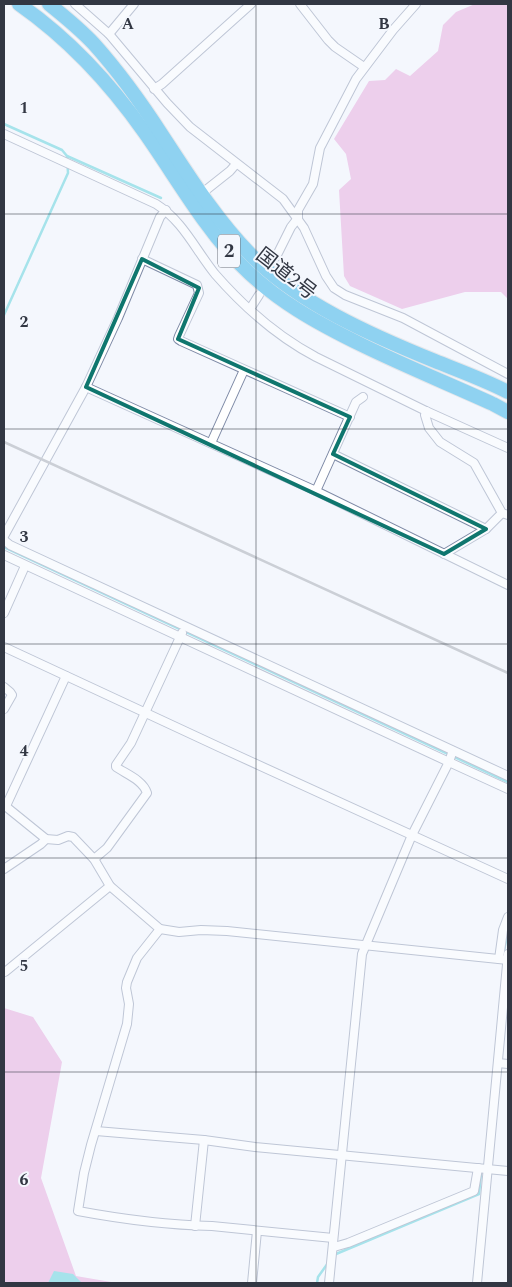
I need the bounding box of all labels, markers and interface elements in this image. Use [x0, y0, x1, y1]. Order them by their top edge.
text: A [122, 12, 135, 36]
text: B [378, 12, 390, 36]
text: 1 [20, 96, 28, 120]
road number: 2 [218, 235, 240, 268]
street label: 国道2号 [249, 241, 323, 307]
text: 2 [20, 310, 29, 334]
text: 3 [20, 525, 29, 549]
text: 4 [20, 739, 29, 763]
text: 5 [20, 954, 28, 978]
text: 6 [20, 1168, 29, 1192]

